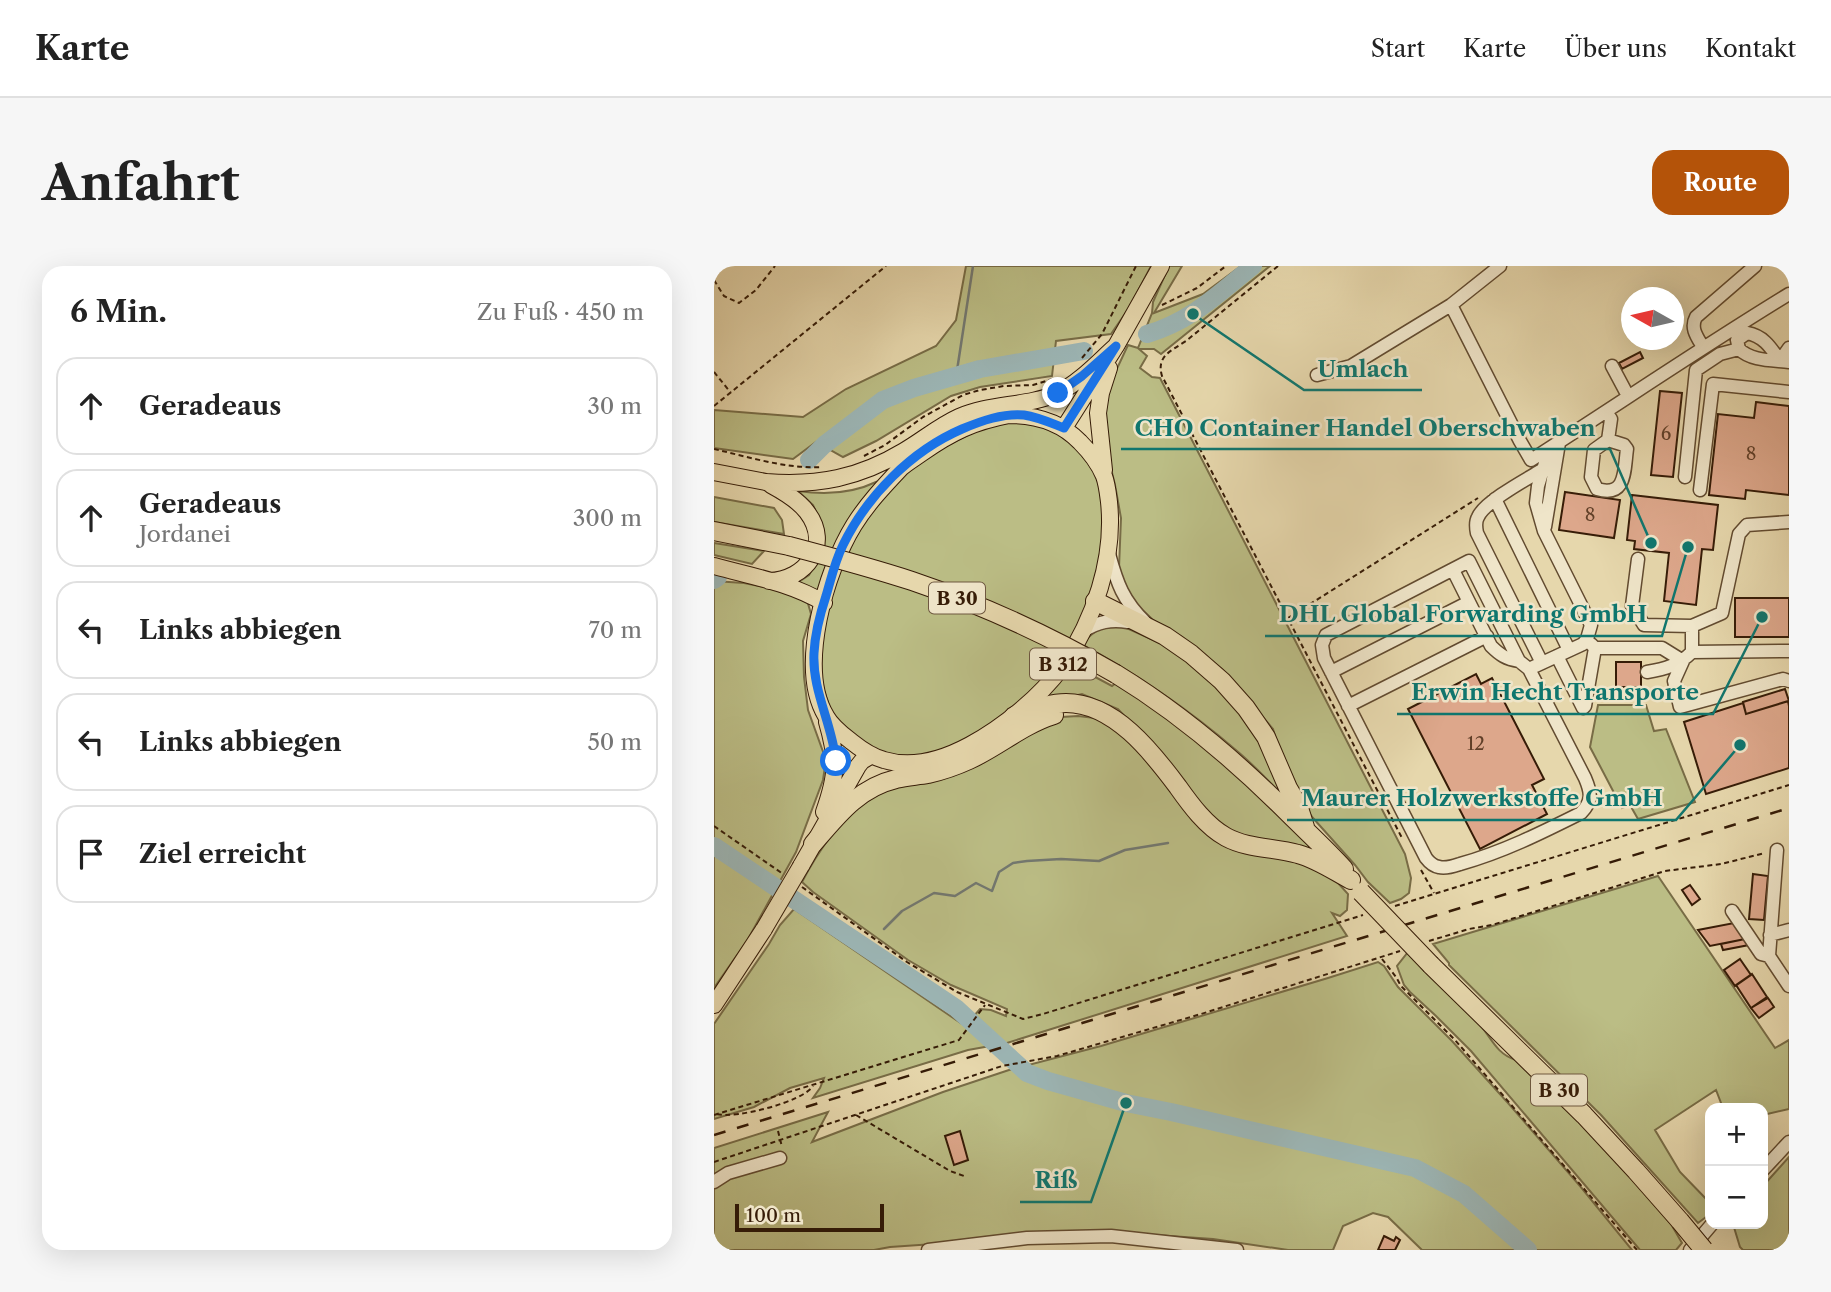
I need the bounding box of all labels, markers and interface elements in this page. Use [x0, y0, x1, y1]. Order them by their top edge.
text: Karte [35, 28, 130, 69]
text: Start [1371, 34, 1425, 63]
text: Karte [1463, 34, 1526, 63]
text: Über uns [1564, 34, 1667, 63]
text: Kontakt [1705, 34, 1796, 63]
button: Route [1652, 150, 1789, 215]
text: Anfahrt [42, 152, 240, 213]
north arrow [1621, 287, 1684, 350]
text: 6 Min. [70, 293, 167, 330]
text: Zu Fuß · 450 m [477, 298, 644, 326]
callout: Umlach [1304, 346, 1422, 390]
text: Umlach [1318, 355, 1409, 383]
route end [1042, 377, 1073, 408]
icon: ahead [72, 387, 110, 425]
text: Geradeaus [139, 390, 281, 422]
text: 30 m [587, 392, 642, 420]
callout: CHO Container Handel Oberschwaben [1121, 405, 1610, 449]
text: CHO Container Handel Oberschwaben [1135, 414, 1596, 442]
house number: 6 [1661, 423, 1671, 445]
house number: 8 [1746, 443, 1756, 465]
text: Geradeaus [139, 488, 281, 520]
icon: ahead [72, 499, 110, 537]
text: 300 m [573, 504, 642, 532]
house number: 8 [1585, 504, 1595, 526]
text: Jordanei [139, 520, 231, 548]
road number: B 30 [929, 582, 985, 614]
callout: DHL Global Forwarding GmbH [1265, 592, 1662, 636]
text: DHL Global Forwarding GmbH [1279, 600, 1647, 628]
icon: left [72, 611, 110, 649]
text: Links abbiegen [139, 614, 342, 646]
text: 70 m [589, 616, 642, 644]
road number: B 312 [1030, 648, 1096, 680]
callout: Erwin Hecht Transporte [1397, 670, 1713, 714]
text: Erwin Hecht Transporte [1411, 678, 1699, 706]
icon: left [72, 723, 110, 761]
text: Links abbiegen [139, 726, 342, 758]
text: 50 m [587, 728, 642, 756]
house number: 12 [1467, 733, 1485, 755]
route start [820, 745, 851, 776]
callout: Maurer Holzwerkstoffe GmbH [1287, 776, 1676, 820]
text: Maurer Holzwerkstoffe GmbH [1301, 784, 1663, 812]
icon: arrive [72, 835, 110, 873]
text: Ziel erreicht [139, 838, 306, 870]
road number: B 30 [1531, 1074, 1587, 1105]
map controls [1705, 1103, 1768, 1229]
button: + [1705, 1103, 1768, 1166]
callout: Riß [1020, 1158, 1091, 1202]
text: Riß [1034, 1166, 1078, 1194]
button: − [1705, 1166, 1768, 1229]
scale bar [735, 1201, 884, 1233]
text: 100 m [746, 1204, 801, 1227]

